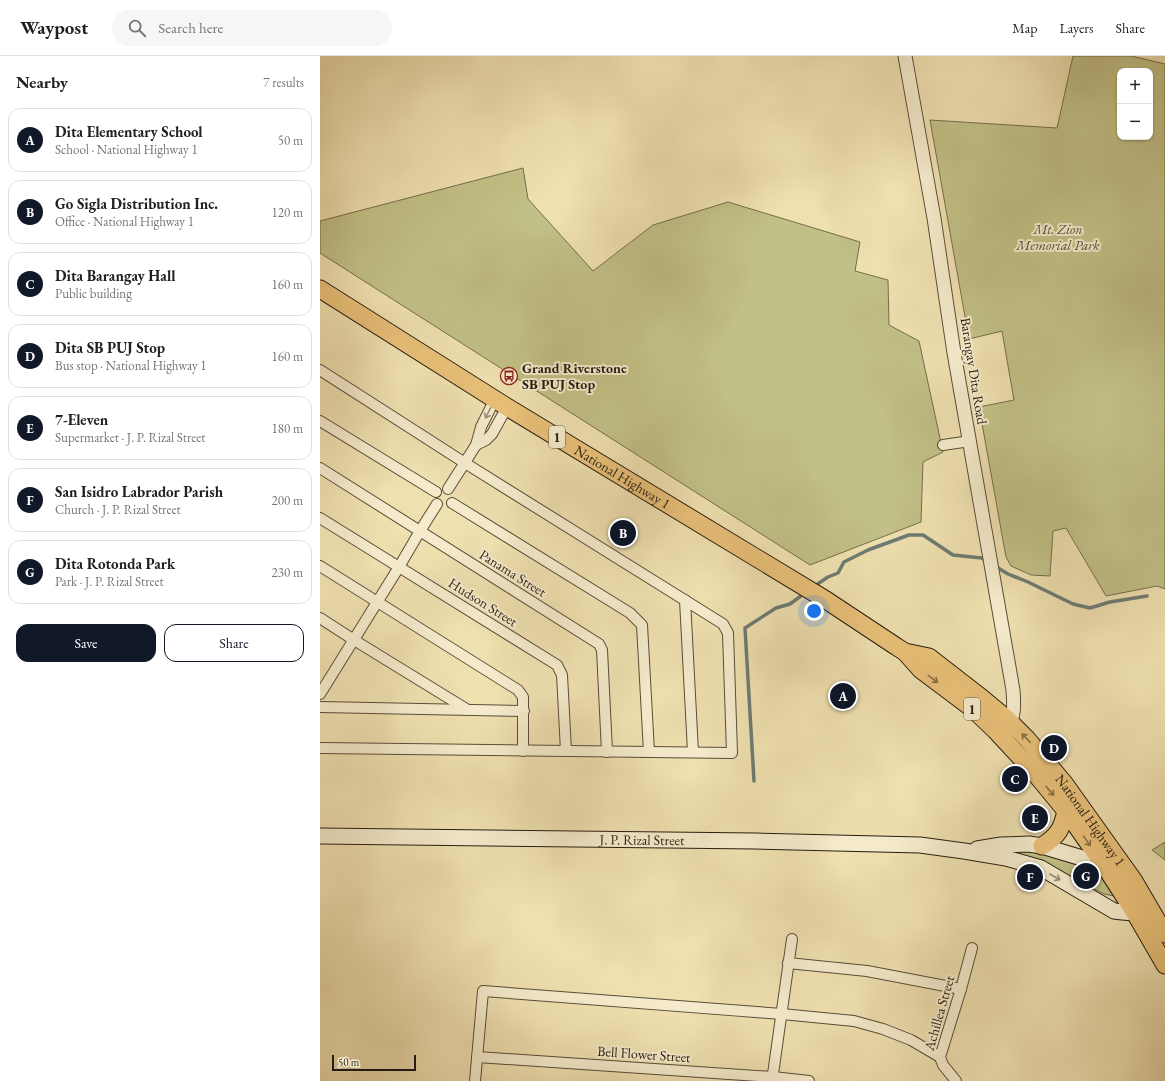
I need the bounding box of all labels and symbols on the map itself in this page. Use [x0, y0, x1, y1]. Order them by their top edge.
park label: Mt. Zion Memorial Park [1015, 220, 1100, 254]
street label: Barangay Dita Road [957, 316, 991, 427]
place label: Grand Riverstone SB PUJ Stop [522, 359, 627, 393]
bus stop icon: Grand Riverstone SB PUJ Stop [499, 366, 519, 386]
one-way arrow [484, 406, 491, 418]
road number: 1 [549, 426, 565, 448]
street label: National Highway 1 [571, 441, 674, 513]
pin: B [610, 518, 636, 548]
street label: Panama Street [476, 545, 550, 601]
street label: Hudson Street [445, 574, 521, 631]
your location [804, 601, 824, 621]
one-way arrow [927, 674, 938, 683]
pin: A [830, 681, 856, 711]
road number: 1 [964, 698, 980, 720]
one-way arrow [1021, 733, 1031, 743]
pin: D [1041, 733, 1067, 763]
pin: C [1002, 764, 1028, 794]
street label: National Highway 1 [1051, 770, 1129, 870]
one-way arrow [1045, 786, 1054, 797]
pin: E [1022, 803, 1048, 833]
street label: J. P. Rizal Street [598, 830, 685, 849]
one-way arrow [1083, 835, 1091, 846]
pin: G [1073, 861, 1099, 891]
pin: F [1017, 862, 1043, 892]
one-way arrow [1049, 873, 1061, 881]
street label: Achillea Street [919, 973, 958, 1054]
street label: Bell Flower Street [597, 1042, 692, 1066]
scale bar [332, 1053, 416, 1072]

